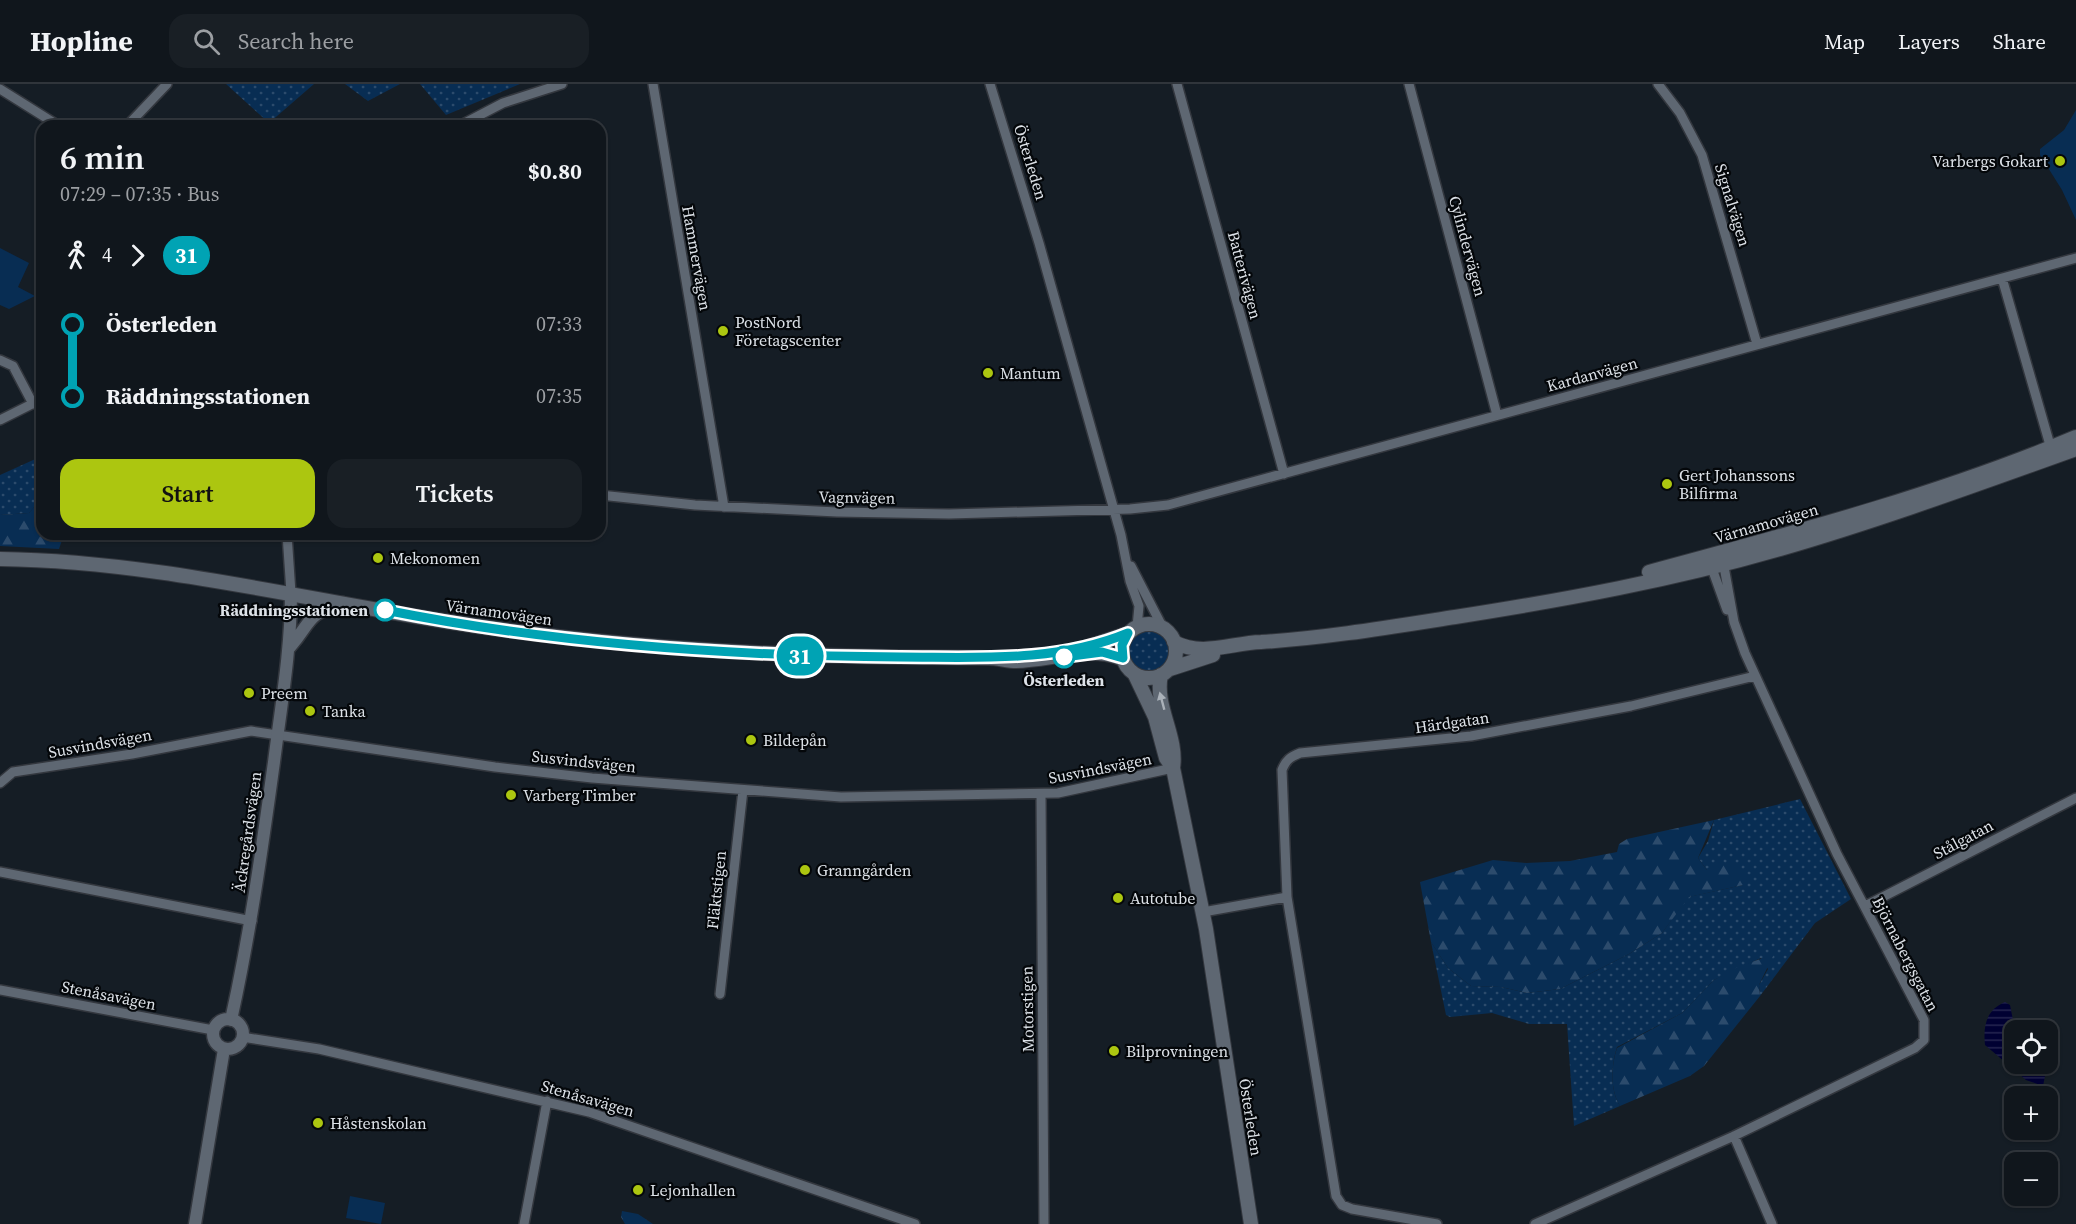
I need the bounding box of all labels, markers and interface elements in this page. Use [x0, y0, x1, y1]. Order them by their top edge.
search box [169, 14, 589, 68]
text: Hopline [30, 22, 133, 60]
icon: search [190, 25, 223, 58]
text: Search here [238, 26, 354, 56]
text: Map [1824, 27, 1865, 56]
text: Layers [1898, 27, 1960, 56]
text: Share [1993, 27, 2046, 56]
street label: Österleden [1009, 121, 1053, 203]
text: 6 min [60, 135, 145, 180]
place label: Varbergs Gokart [1932, 150, 2049, 172]
marker: Varbergs Gokart [2053, 154, 2067, 168]
text: $0.80 [528, 156, 582, 186]
street label: Signalvägen [1710, 161, 1756, 249]
text: 07:29 – 07:35 · Bus [60, 180, 219, 208]
street label: Cylindervägen [1444, 193, 1492, 299]
street label: Hammervägen [677, 204, 717, 312]
street label: Batterivägen [1223, 229, 1267, 322]
icon: walk [60, 239, 93, 272]
icon: forward [121, 239, 154, 272]
text: 4 [102, 241, 112, 269]
text: 31 [175, 241, 198, 270]
text: Österleden [106, 309, 217, 339]
text: 07:33 [536, 310, 582, 338]
place label: PostNord Företagscenter [735, 311, 842, 351]
marker: PostNord Företagscenter [716, 324, 730, 338]
street label: Kardanvägen [1544, 351, 1640, 397]
place label: Mantum [1000, 362, 1061, 384]
marker: Mantum [981, 366, 995, 380]
text: Räddningsstationen [106, 381, 310, 411]
text: 07:35 [536, 382, 582, 410]
button: Start [60, 459, 315, 528]
button: Tickets [327, 459, 582, 528]
place label: Gert Johanssons Bilfirma [1679, 464, 1795, 504]
marker: Gert Johanssons Bilfirma [1660, 477, 1674, 491]
street label: Vagnvägen [818, 485, 896, 509]
street label: Värnamovägen [1711, 498, 1821, 548]
place label: Mekonomen [390, 547, 480, 569]
marker: Mekonomen [371, 551, 385, 565]
street label: Värnamovägen [444, 594, 554, 630]
place label: Räddningsstationen [220, 599, 368, 621]
marker: Räddningsstationen [374, 599, 396, 621]
line badge: 31 [773, 636, 827, 676]
text: 31 [789, 642, 811, 671]
marker: Österleden [1053, 646, 1075, 668]
place label: Österleden [1024, 669, 1105, 691]
place label: Preem [261, 682, 308, 704]
marker: Preem [242, 686, 256, 700]
one-way arrow [1157, 692, 1167, 710]
place label: Tanka [322, 700, 367, 722]
marker: Tanka [303, 704, 317, 718]
street label: Härdgatan [1413, 706, 1491, 738]
street label: Susvindsvägen [47, 723, 154, 763]
place label: Bildepån [763, 729, 827, 751]
marker: Bildepån [744, 733, 758, 747]
street label: Susvindsvägen [531, 745, 637, 777]
street label: Susvindsvägen [1047, 747, 1154, 789]
street label: Äckregårdsvägen [228, 770, 266, 894]
place label: Varberg Timber [523, 784, 636, 806]
marker: Varberg Timber [504, 788, 518, 802]
street label: Stålgatan [1929, 814, 1997, 864]
street label: Fläktstigen [701, 849, 731, 930]
place label: Granngården [817, 859, 912, 881]
marker: Granngården [798, 863, 812, 877]
place label: Autotube [1130, 887, 1195, 909]
marker: Autotube [1111, 891, 1125, 905]
street label: Björnabergsgatan [1868, 893, 1945, 1015]
street label: Motorstigen [1015, 965, 1039, 1052]
street label: Stenåsavägen [60, 975, 158, 1015]
map controls [2004, 1020, 2058, 1206]
button: locate [2004, 1020, 2058, 1074]
place label: Bilprovningen [1126, 1040, 1229, 1062]
marker: Bilprovningen [1107, 1044, 1121, 1058]
street label: Stenåsavägen [539, 1074, 637, 1122]
street label: Österleden [1234, 1077, 1268, 1158]
button: + [2004, 1086, 2058, 1140]
place label: Håstenskolan [330, 1112, 427, 1134]
marker: Håstenskolan [311, 1116, 325, 1130]
button: − [2004, 1152, 2058, 1206]
place label: Lejonhallen [650, 1179, 736, 1201]
marker: Lejonhallen [631, 1183, 645, 1197]

